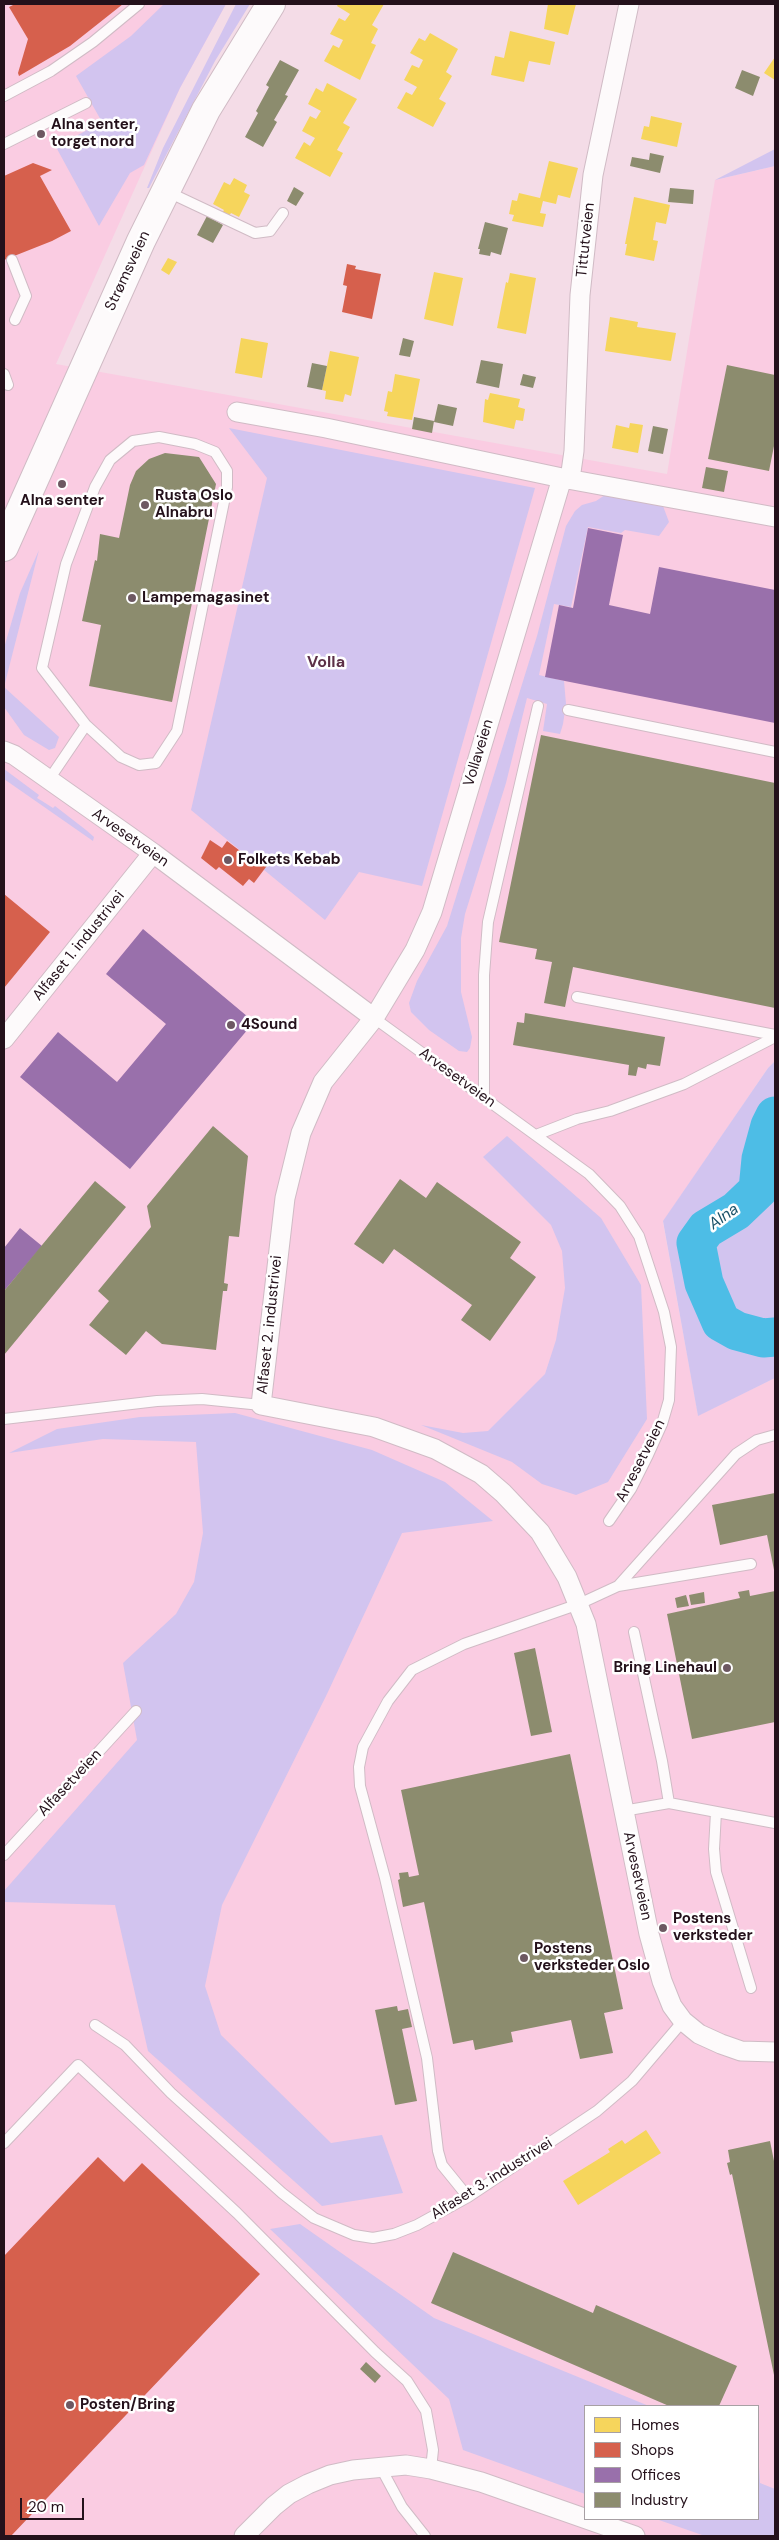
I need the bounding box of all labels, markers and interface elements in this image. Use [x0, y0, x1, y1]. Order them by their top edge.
place label: Alna senter, torget nord [51, 116, 138, 151]
marker: Alna senter, torget nord [35, 128, 47, 140]
street label: Tittutveien [573, 202, 599, 278]
street label: Strømsveien [102, 228, 154, 314]
marker: Alna senter [56, 478, 68, 490]
place label: Rusta Oslo Alnabru [155, 487, 233, 522]
place label: Alna senter [20, 492, 104, 510]
marker: Rusta Oslo Alnabru [139, 499, 151, 511]
place label: Lampemagasinet [142, 589, 270, 607]
marker: Lampemagasinet [126, 592, 138, 604]
district label: Volla [307, 653, 345, 673]
street label: Vollaveien [460, 717, 498, 789]
street label: Arvesetveien [88, 805, 172, 871]
place label: Folkets Kebab [238, 851, 341, 869]
marker: Folkets Kebab [222, 854, 234, 866]
street label: Alfaset 1. industrivei [29, 888, 129, 1004]
place label: 4Sound [241, 1016, 297, 1034]
marker: 4Sound [225, 1019, 237, 1031]
street label: Arvesetveien [415, 1044, 499, 1112]
water label: Alna [705, 1200, 743, 1234]
street label: Alfaset 2. industrivei [254, 1255, 286, 1395]
street label: Arvesetveien [613, 1417, 669, 1505]
place label: Bring Linehaul [613, 1659, 717, 1677]
marker: Bring Linehaul [721, 1662, 733, 1674]
street label: Alfasetveien [35, 1746, 105, 1820]
street label: Arvesetveien [619, 1830, 655, 1922]
place label: Postens verksteder [673, 1910, 753, 1945]
marker: Postens verksteder [657, 1922, 669, 1934]
place label: Postens verksteder Oslo [534, 1940, 650, 1975]
marker: Postens verksteder Oslo [518, 1952, 530, 1964]
street label: Alfaset 3. industrivei [428, 2134, 556, 2224]
place label: Posten/Bring [80, 2396, 175, 2414]
marker: Posten/Bring [64, 2399, 76, 2411]
legend [584, 2405, 759, 2520]
text: Homes [631, 2415, 680, 2435]
text: Shops [631, 2440, 674, 2460]
text: Offices [631, 2465, 681, 2485]
scale bar [22, 2488, 86, 2520]
text: Industry [631, 2490, 688, 2510]
text: 20 m [28, 2497, 64, 2517]

